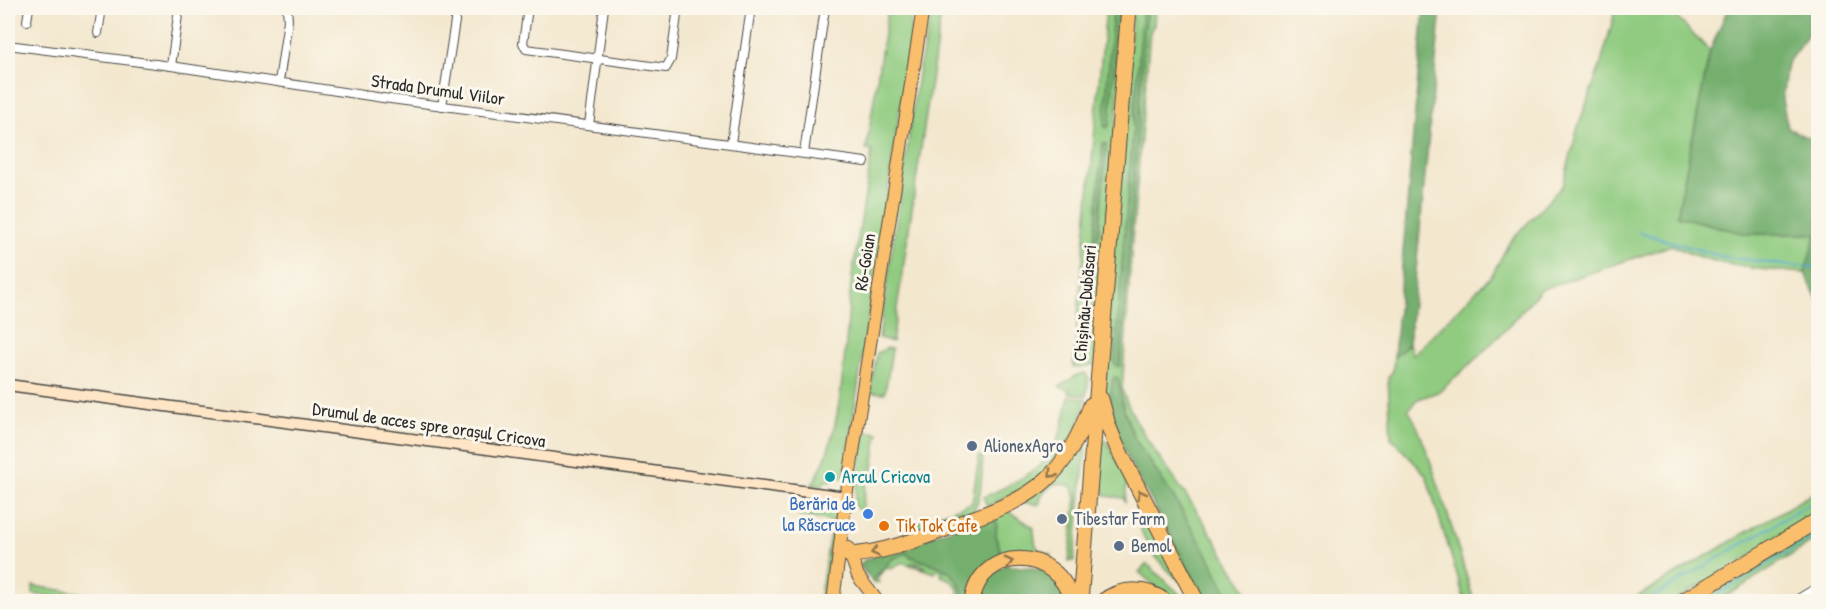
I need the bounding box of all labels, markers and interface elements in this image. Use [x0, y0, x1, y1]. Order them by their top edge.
street label: Strada Drumul Viilor [370, 68, 507, 111]
street label: R6-Goian [848, 231, 881, 292]
street label: Chișinău-Dubăsari [1067, 243, 1102, 362]
street label: Drumul de acces spre orașul Cricova [311, 396, 547, 453]
place label: AlionexAgro [984, 433, 1063, 458]
marker: AlionexAgro [965, 439, 979, 453]
place label: Arcul Cricova [842, 464, 930, 489]
one-way arrow [1048, 467, 1059, 477]
marker: Arcul Cricova [823, 470, 837, 484]
one-way arrow [1137, 490, 1148, 500]
place label: Berăria de la Răscruce [783, 491, 856, 537]
place label: Tibestar Farm [1074, 506, 1165, 531]
marker: Berăria de la Răscruce [861, 507, 875, 521]
marker: Tibestar Farm [1055, 512, 1069, 526]
place label: Tik Tok Cafe [896, 513, 978, 538]
marker: Tik Tok Cafe [877, 519, 891, 533]
place label: Bemol [1131, 533, 1172, 558]
marker: Bemol [1112, 539, 1126, 553]
one-way arrow [871, 544, 881, 557]
one-way arrow [1004, 556, 1014, 569]

